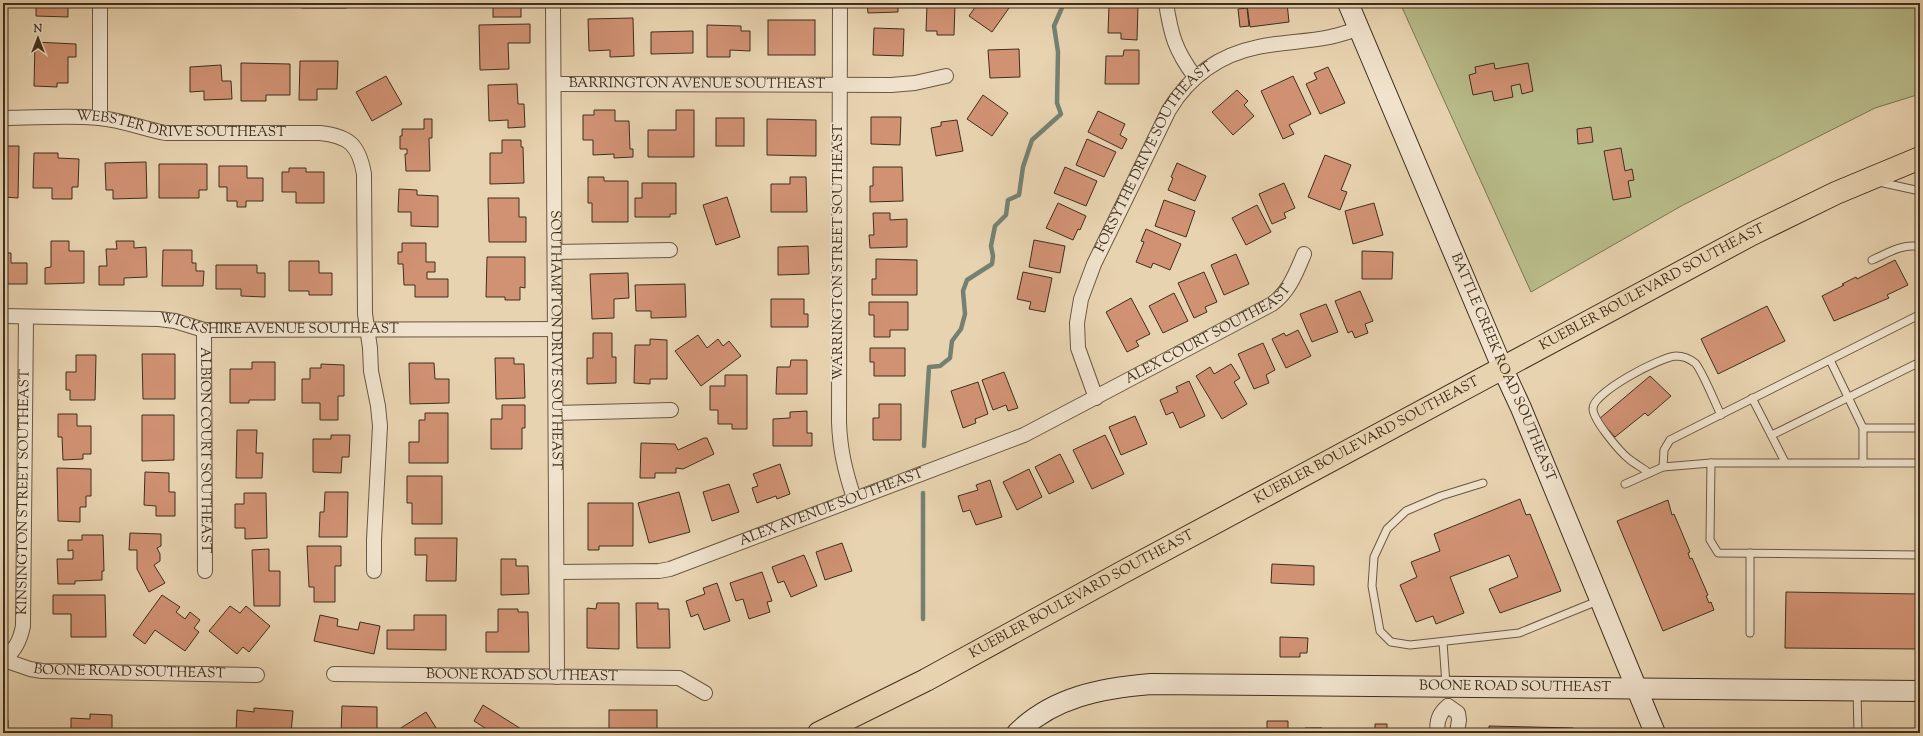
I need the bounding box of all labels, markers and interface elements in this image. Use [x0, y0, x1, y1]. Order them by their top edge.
north arrow [18, 18, 58, 58]
text: N [33, 21, 43, 37]
street label: FORSYTHE DRIVE SOUTHEAST [1091, 58, 1217, 256]
street label: BARRINGTON AVENUE SOUTHEAST [569, 74, 826, 95]
street label: WEBSTER DRIVE SOUTHEAST [76, 107, 286, 143]
street label: WARRINGTON STREET SOUTHEAST [829, 124, 849, 380]
street label: SOUTHAMPTON DRIVE SOUTHEAST [544, 210, 566, 470]
street label: KUEBLER BOULEVARD SOUTHEAST [1536, 219, 1769, 356]
street label: BATTLE CREEK ROAD SOUTHEAST [1445, 250, 1560, 485]
street label: ALEX COURT SOUTHEAST [1122, 280, 1297, 390]
street label: WICKSHIRE AVENUE SOUTHEAST [158, 309, 399, 341]
street label: ALBION COURT SOUTHEAST [194, 347, 215, 553]
street label: KINSINGTON STREET SOUTHEAST [13, 369, 35, 615]
street label: KUEBLER BOULEVARD SOUTHEAST [1251, 372, 1483, 510]
street label: ALEX AVENUE SOUTHEAST [737, 464, 927, 552]
street label: KUEBLER BOULEVARD SOUTHEAST [966, 526, 1198, 664]
street label: BOONE ROAD SOUTHEAST [32, 660, 226, 684]
street label: BOONE ROAD SOUTHEAST [426, 665, 618, 687]
street label: BOONE ROAD SOUTHEAST [1419, 676, 1611, 698]

